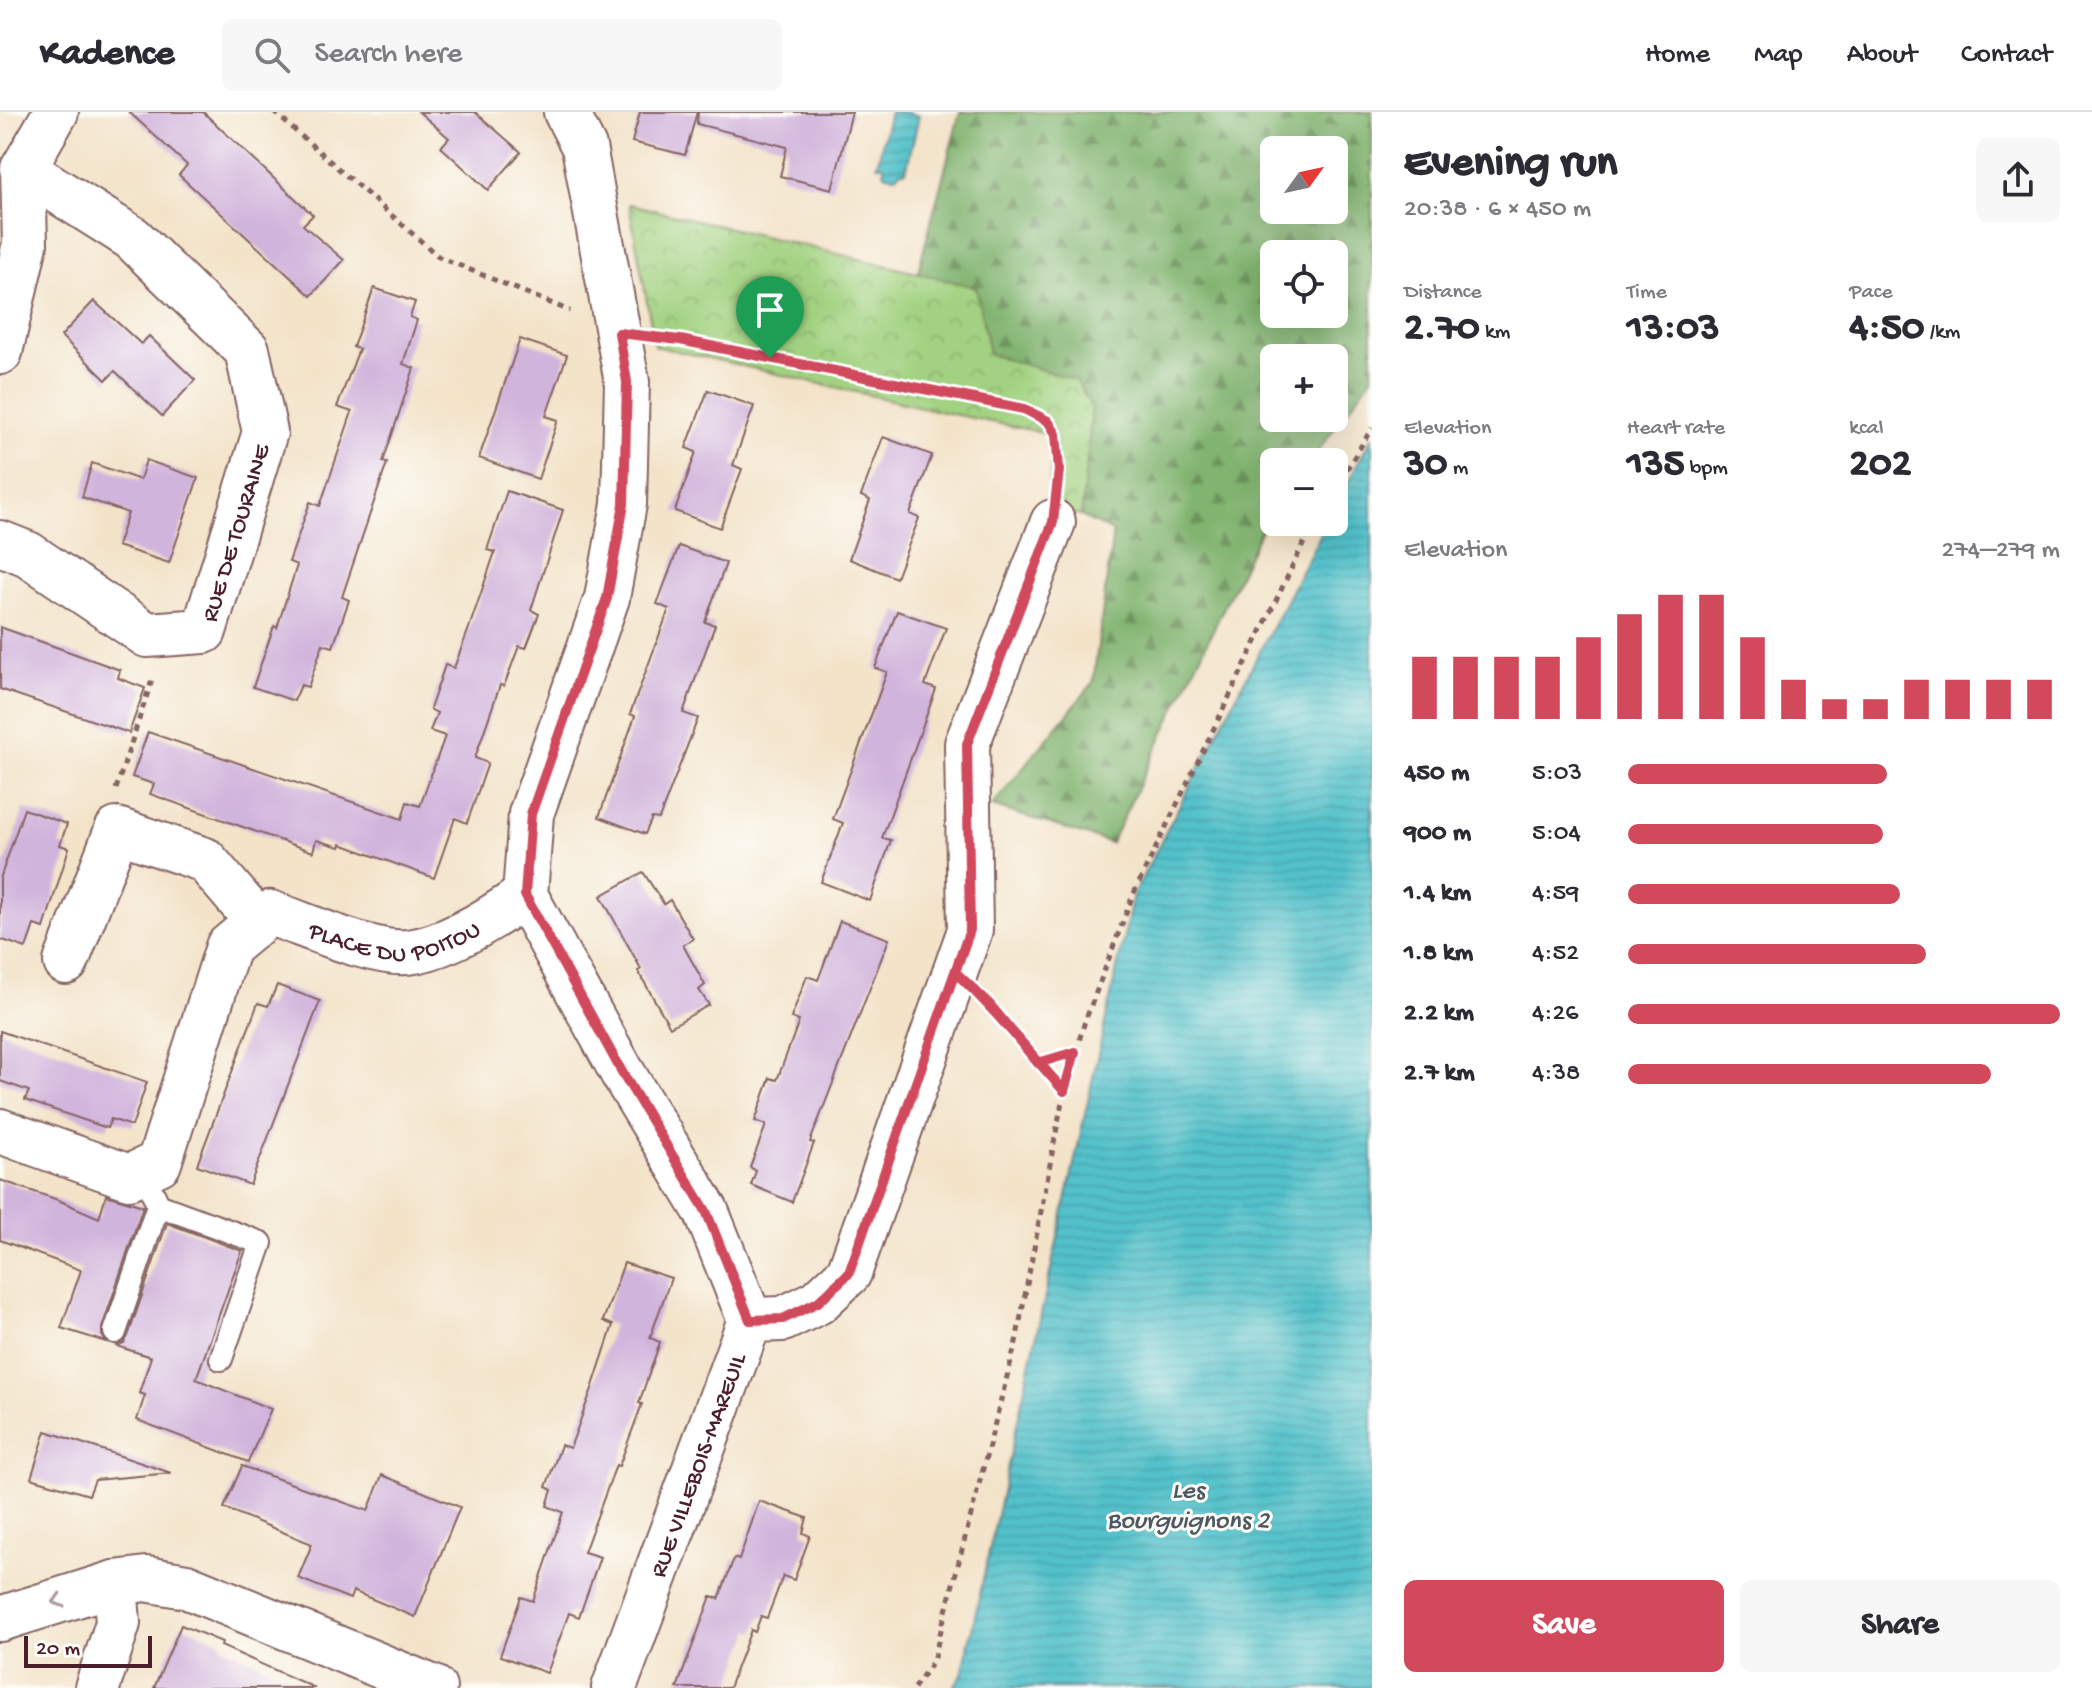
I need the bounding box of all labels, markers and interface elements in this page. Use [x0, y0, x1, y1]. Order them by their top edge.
search box [222, 19, 782, 91]
text: Kadence [40, 33, 174, 77]
icon: search [250, 33, 294, 77]
text: Search here [314, 38, 462, 73]
text: Home [1645, 39, 1710, 72]
text: Map [1754, 39, 1803, 72]
text: About [1847, 39, 1917, 72]
text: Contact [1961, 39, 2052, 72]
north arrow [1260, 136, 1348, 224]
map controls [1260, 136, 1348, 536]
button: share [1976, 138, 2060, 222]
text: Evening run [1404, 139, 1617, 191]
text: 20:38 · 6 × 450 m [1404, 195, 1591, 226]
button: locate [1260, 240, 1348, 328]
pin [736, 276, 804, 358]
text: Distance [1404, 280, 1482, 306]
text: Time [1627, 280, 1667, 306]
text: Pace [1849, 280, 1893, 306]
icon: arrive [748, 288, 792, 332]
text: 2.70 [1404, 306, 1480, 353]
text: 13:03 [1627, 306, 1720, 353]
text: 4:50 [1849, 306, 1925, 353]
text: km [1480, 320, 1510, 346]
text: /km [1925, 320, 1960, 346]
button: + [1260, 344, 1348, 432]
text: Elevation [1404, 416, 1491, 442]
text: Heart rate [1627, 416, 1725, 442]
text: kcal [1849, 416, 1884, 442]
street label: RUE DE TOURAINE [197, 440, 279, 626]
text: 30 [1404, 442, 1447, 489]
text: 135 [1627, 442, 1685, 489]
text: 202 [1849, 442, 1911, 489]
button: − [1260, 448, 1348, 536]
text: m [1447, 456, 1468, 482]
text: bpm [1685, 456, 1728, 482]
text: Elevation [1404, 536, 1507, 567]
text: 274–279 m [1942, 536, 2060, 567]
text: 450 m [1404, 759, 1469, 790]
text: 5:03 [1532, 759, 1582, 790]
text: 900 m [1404, 819, 1471, 850]
text: 5:04 [1532, 819, 1581, 850]
text: 1.4 km [1404, 879, 1471, 910]
text: 4:59 [1532, 879, 1579, 910]
street label: PLACE DU POITOU [305, 908, 481, 936]
text: PLACE DU POITOU [303, 916, 486, 971]
text: 1.8 km [1404, 939, 1473, 970]
text: 4:52 [1532, 939, 1579, 970]
text: 2.2 km [1404, 999, 1474, 1030]
text: 4:26 [1532, 999, 1578, 1030]
text: 2.7 km [1404, 1059, 1475, 1090]
text: 4:38 [1532, 1059, 1580, 1090]
street label: RUE VILLEBOIS-MAREUIL [645, 1349, 755, 1582]
water label: Les Bourguignons 2 [1107, 1477, 1270, 1538]
button: Save [1404, 1580, 1724, 1672]
button: Share [1740, 1580, 2060, 1672]
one-way arrow [51, 1592, 65, 1608]
scale bar [24, 1632, 152, 1668]
text: 20 m [36, 1637, 80, 1663]

